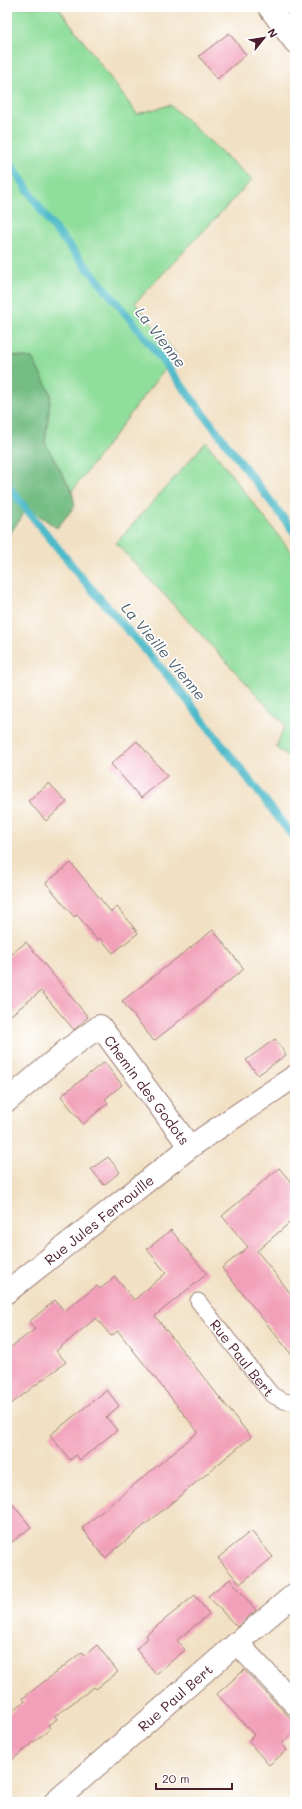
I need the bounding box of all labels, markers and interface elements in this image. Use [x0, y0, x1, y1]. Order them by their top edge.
north arrow [244, 18, 284, 58]
text: N [265, 25, 282, 40]
water label: La Vienne [131, 303, 191, 371]
water label: La Vieille Vienne [117, 598, 211, 704]
street label: Chemin des Godots [100, 1031, 194, 1148]
street label: Rue Jules Ferrouille [40, 1170, 158, 1269]
street label: Rue Paul Bert [206, 1315, 279, 1400]
street label: Rue Paul Bert [133, 1660, 216, 1735]
scale bar [156, 1765, 232, 1791]
text: 20 m [162, 1770, 190, 1786]

